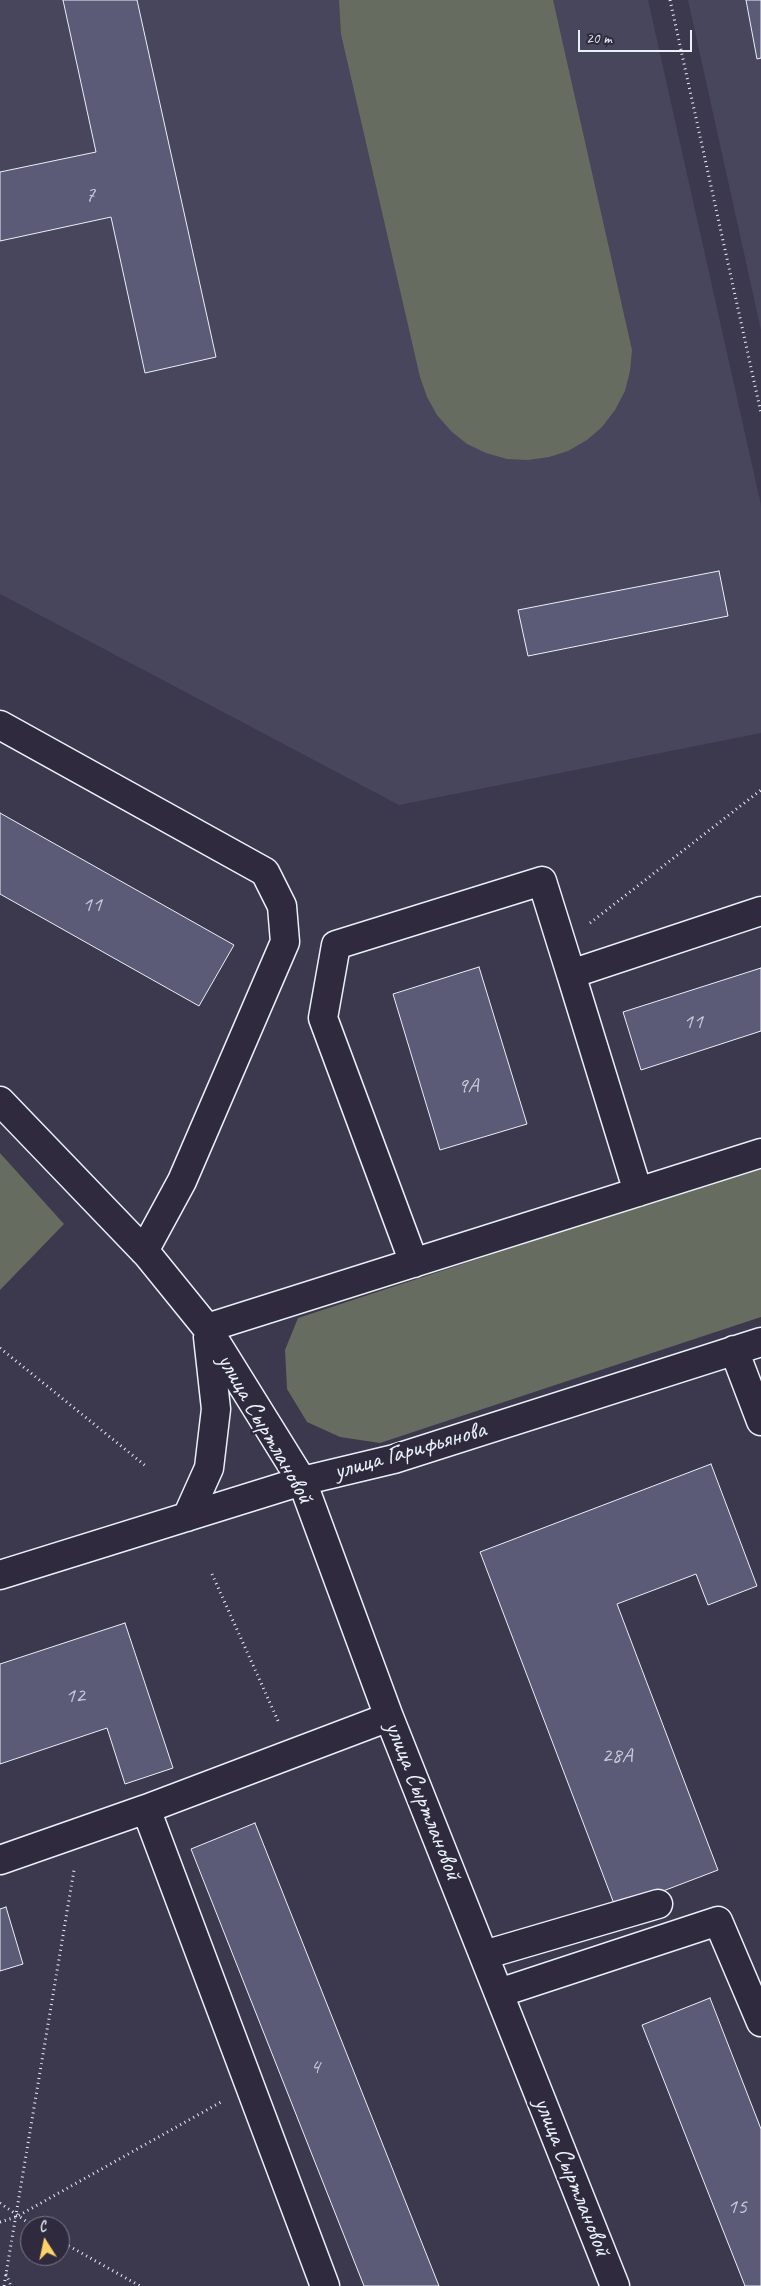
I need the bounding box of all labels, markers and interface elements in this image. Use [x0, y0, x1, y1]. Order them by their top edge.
scale bar [581, 20, 695, 52]
text: 20 m [586, 29, 612, 48]
house number: 7 [85, 182, 95, 208]
house number: 11 [82, 892, 102, 918]
house number: 11 [683, 1009, 703, 1035]
house number: 9А [458, 1073, 478, 1099]
street label: улица Сыртлановой [210, 1348, 320, 1510]
street label: улица Гарифьянова [330, 1415, 490, 1487]
house number: 12 [65, 1683, 85, 1709]
street label: улица Сыртлановой [378, 1717, 468, 1885]
house number: 28А [602, 1743, 632, 1769]
house number: 4 [310, 2054, 320, 2080]
street label: улица Сыртлановой [527, 2093, 617, 2261]
house number: 15 [727, 2194, 747, 2220]
north arrow [20, 2216, 70, 2266]
text: С [38, 2218, 47, 2236]

